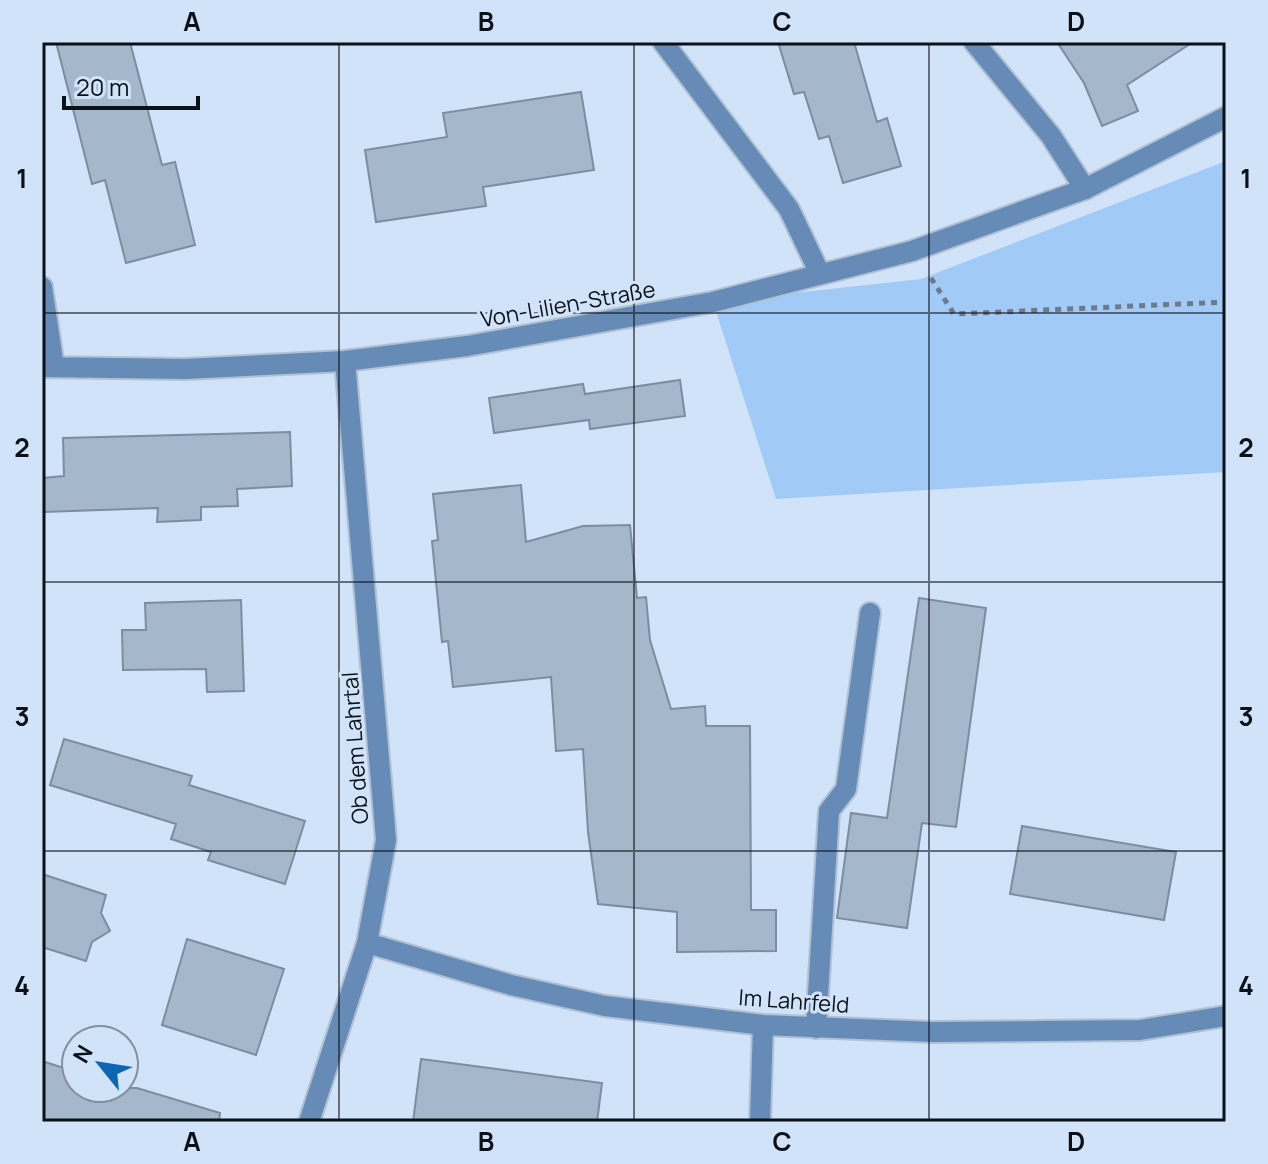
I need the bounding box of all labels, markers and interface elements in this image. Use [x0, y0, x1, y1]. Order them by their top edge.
text: A [183, 3, 201, 39]
text: B [478, 3, 494, 39]
text: C [772, 3, 792, 39]
text: D [1067, 3, 1085, 39]
scale bar [64, 60, 198, 110]
text: 20 m [76, 70, 129, 103]
text: 1 [16, 160, 28, 196]
text: 1 [1240, 160, 1252, 196]
street label: Von-Lilien-Straße [478, 274, 658, 334]
text: 2 [14, 429, 30, 465]
text: 2 [1238, 429, 1254, 465]
street label: Ob dem Lahrtal [335, 671, 375, 825]
text: 3 [14, 698, 30, 734]
text: 3 [1238, 698, 1254, 734]
text: 4 [14, 967, 30, 1003]
text: 4 [1238, 967, 1254, 1003]
street label: Im Lahrfeld [738, 982, 850, 1020]
north arrow [60, 1024, 140, 1104]
text: N [66, 1040, 100, 1068]
text: A [183, 1123, 201, 1159]
text: B [478, 1123, 494, 1159]
text: C [772, 1123, 792, 1159]
text: D [1067, 1123, 1085, 1159]

